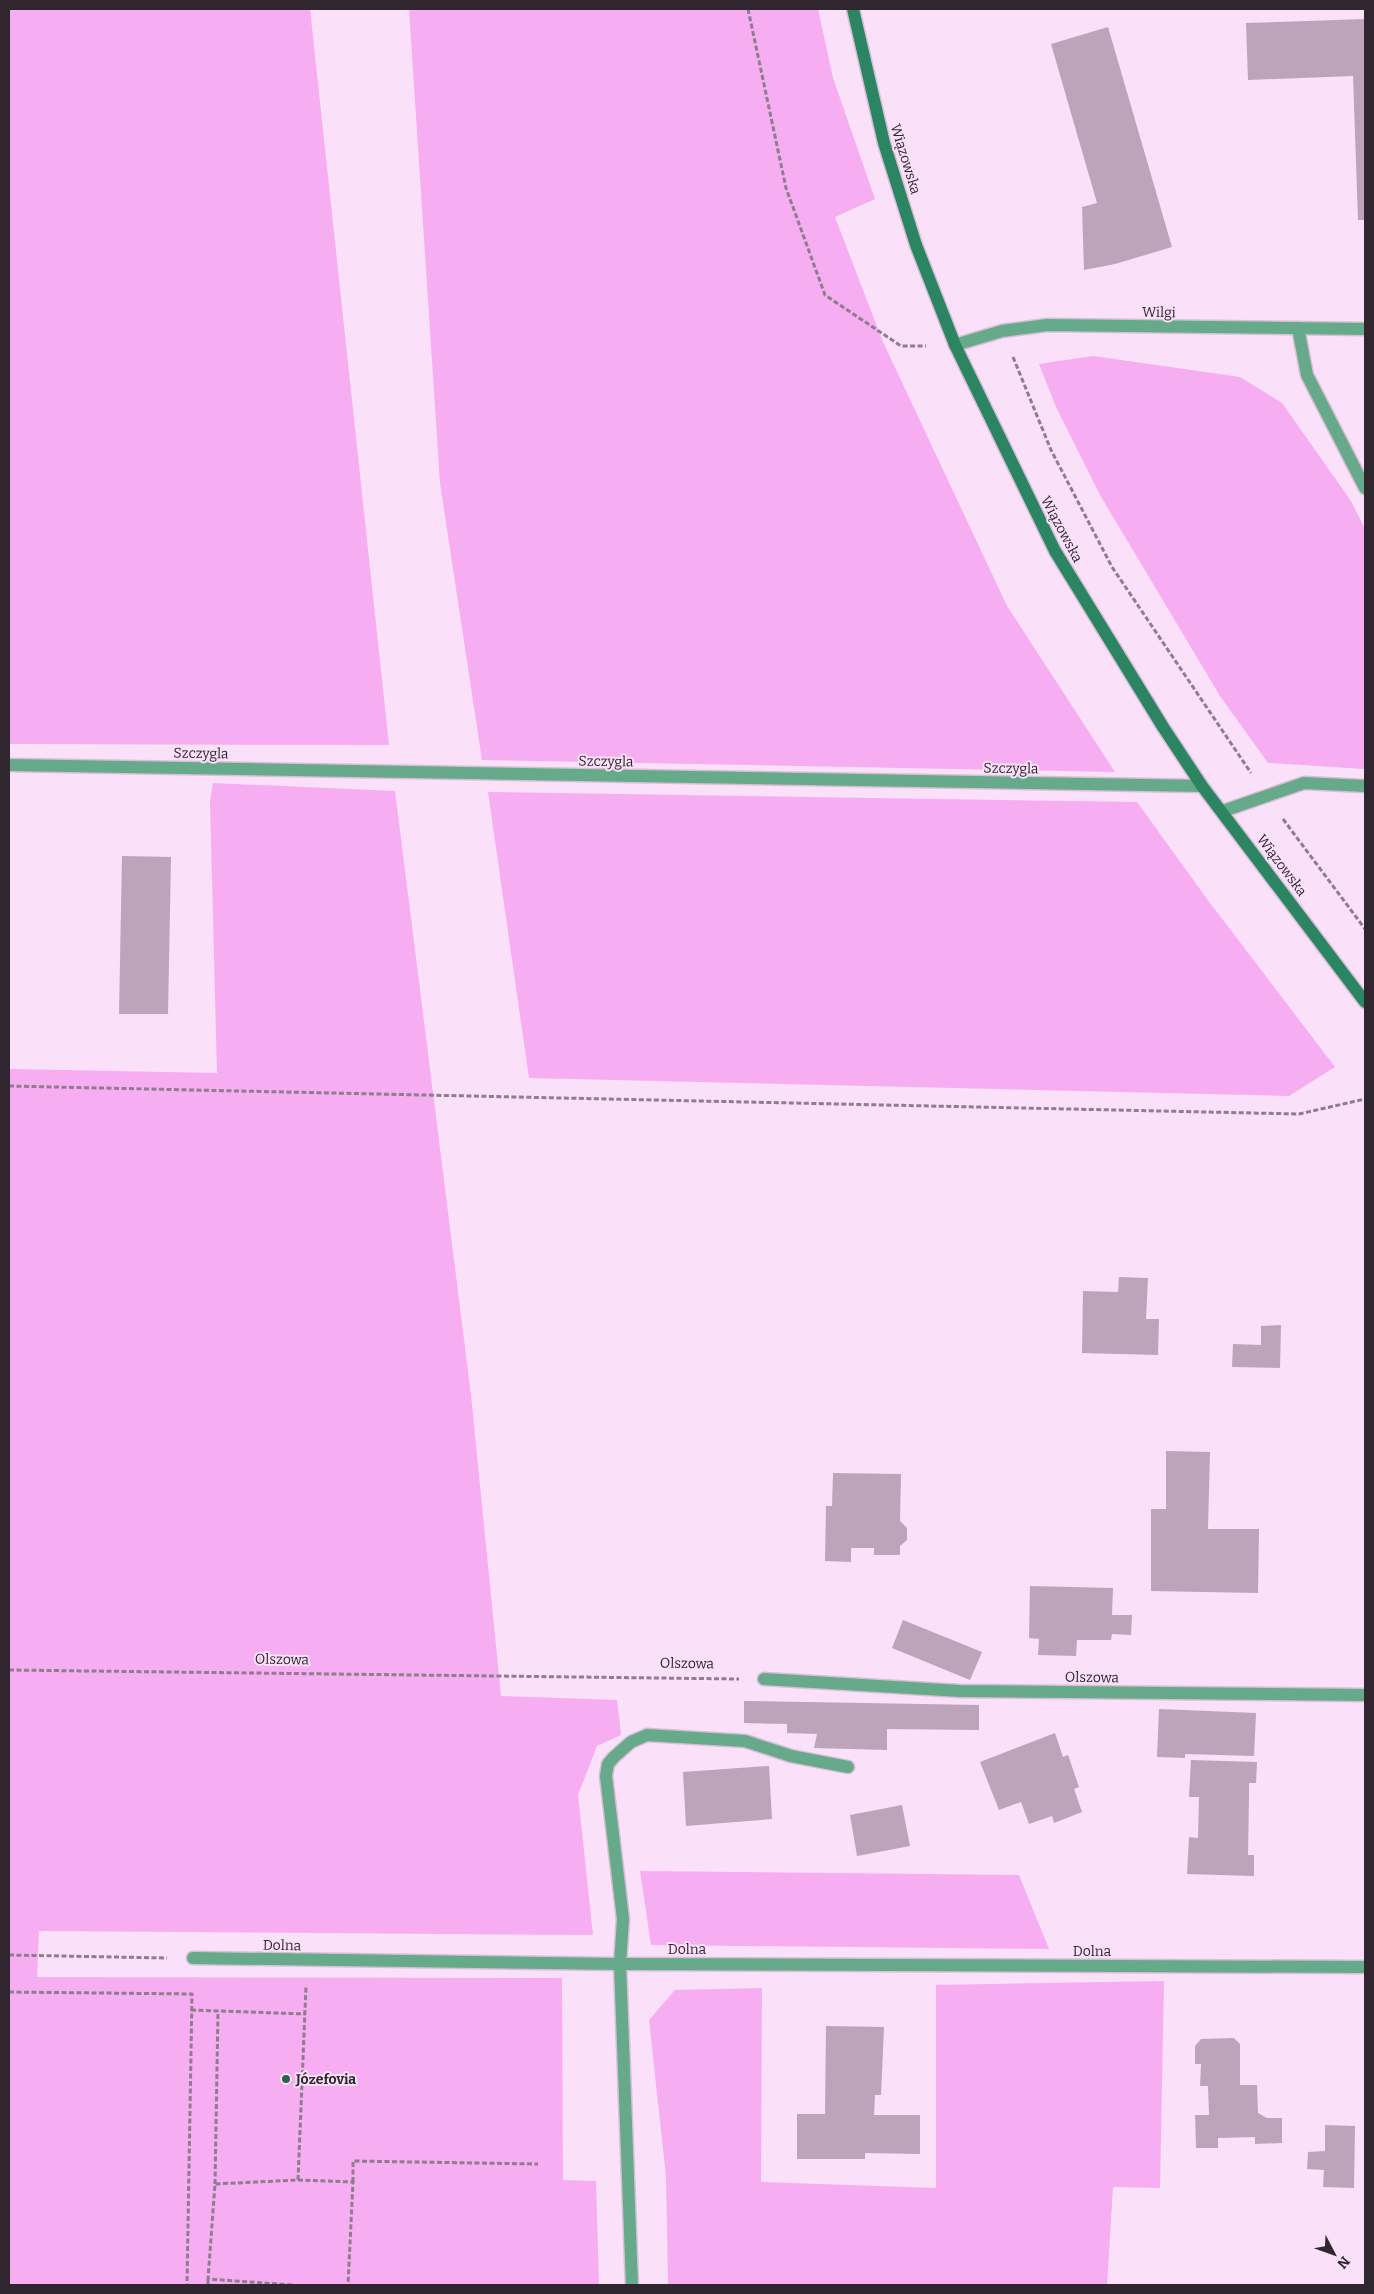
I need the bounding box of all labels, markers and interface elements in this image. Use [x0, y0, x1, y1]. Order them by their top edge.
street label: Wiązowska [887, 122, 924, 197]
street label: Wilgi [1142, 304, 1176, 321]
street label: Wiązowska [1037, 493, 1086, 566]
street label: Szczygla [173, 745, 229, 762]
street label: Szczygla [578, 753, 634, 770]
street label: Szczygla [983, 760, 1039, 777]
street label: Wiązowska [1253, 831, 1310, 900]
street label: Olszowa [255, 1651, 310, 1668]
street label: Olszowa [660, 1655, 715, 1672]
street label: Olszowa [1065, 1669, 1120, 1686]
street label: Dolna [263, 1937, 302, 1954]
street label: Dolna [668, 1941, 707, 1958]
street label: Dolna [1073, 1943, 1112, 1960]
place label: Józefovia [295, 2071, 356, 2088]
marker: Józefovia [280, 2073, 292, 2085]
north arrow [1309, 2229, 1359, 2279]
text: N [1333, 2253, 1353, 2272]

